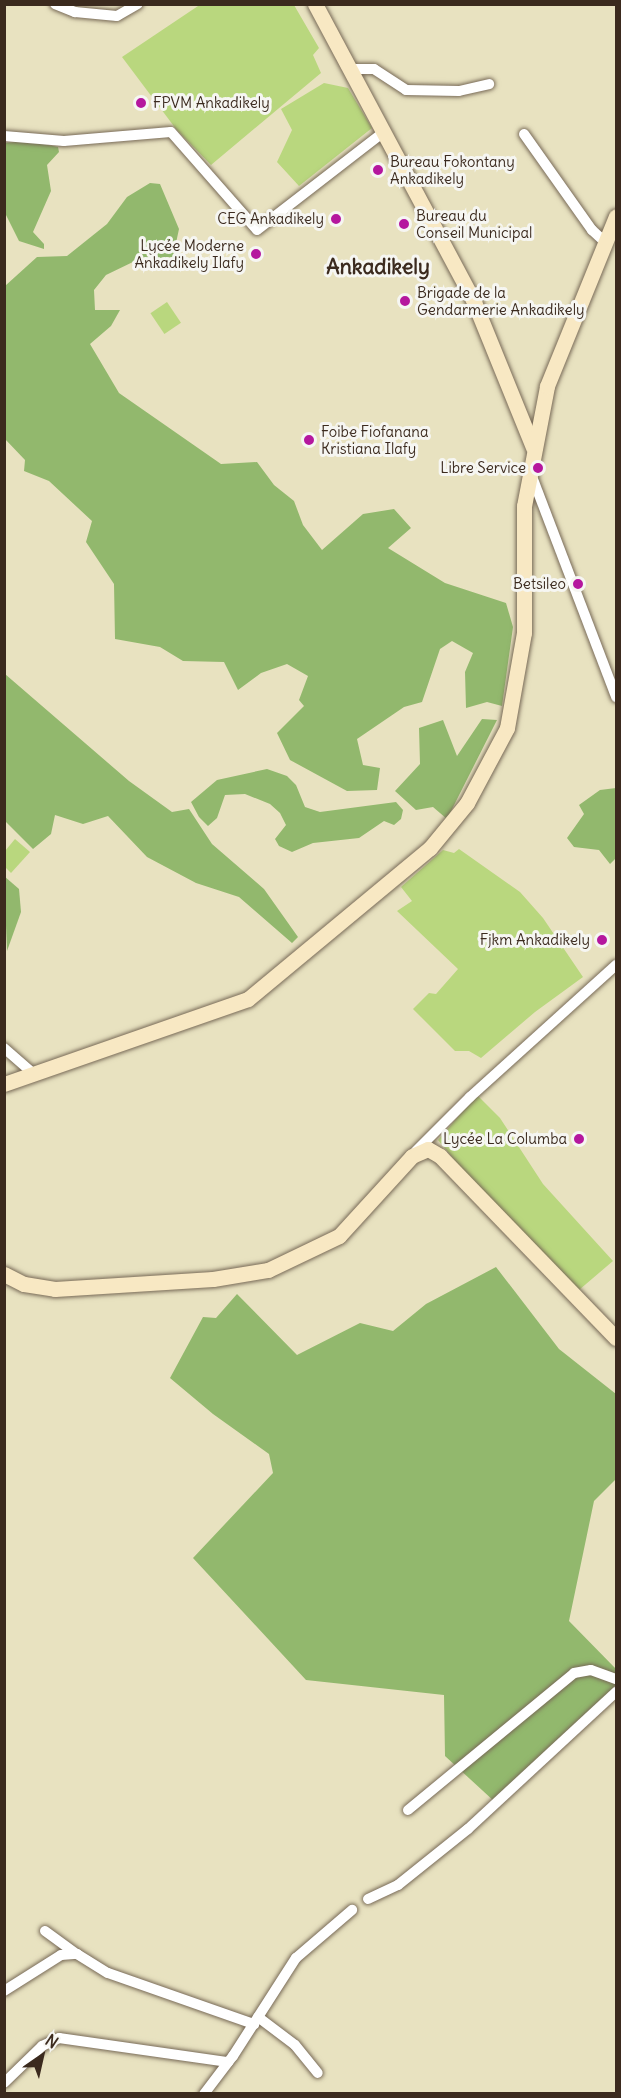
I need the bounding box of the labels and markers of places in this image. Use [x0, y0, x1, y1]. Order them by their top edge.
place label: FPVM Ankadikely [153, 94, 270, 112]
marker: FPVM Ankadikely [134, 96, 148, 110]
place label: Bureau Fokontany Ankadikely [390, 152, 515, 187]
marker: Bureau Fokontany Ankadikely [371, 163, 385, 177]
place label: Bureau du Conseil Municipal [416, 206, 532, 241]
place label: CEG Ankadikely [217, 210, 324, 228]
marker: CEG Ankadikely [329, 212, 343, 226]
marker: Bureau du Conseil Municipal [397, 217, 411, 231]
place label: Lycée Moderne Ankadikely Ilafy [135, 236, 244, 271]
marker: Lycée Moderne Ankadikely Ilafy [249, 247, 263, 261]
place label: Brigade de la Gendarmerie Ankadikely [417, 283, 585, 318]
marker: Brigade de la Gendarmerie Ankadikely [398, 294, 412, 308]
place label: Foibe Fiofanana Kristiana Ilafy [321, 422, 429, 457]
marker: Foibe Fiofanana Kristiana Ilafy [302, 433, 316, 447]
place label: Libre Service [440, 459, 526, 477]
marker: Libre Service [531, 461, 545, 475]
place label: Betsileo [513, 575, 566, 593]
marker: Betsileo [571, 577, 585, 591]
place label: Fjkm Ankadikely [480, 931, 590, 949]
marker: Fjkm Ankadikely [595, 933, 609, 947]
place label: Lycée La Columba [443, 1130, 567, 1148]
marker: Lycée La Columba [572, 1132, 586, 1146]

